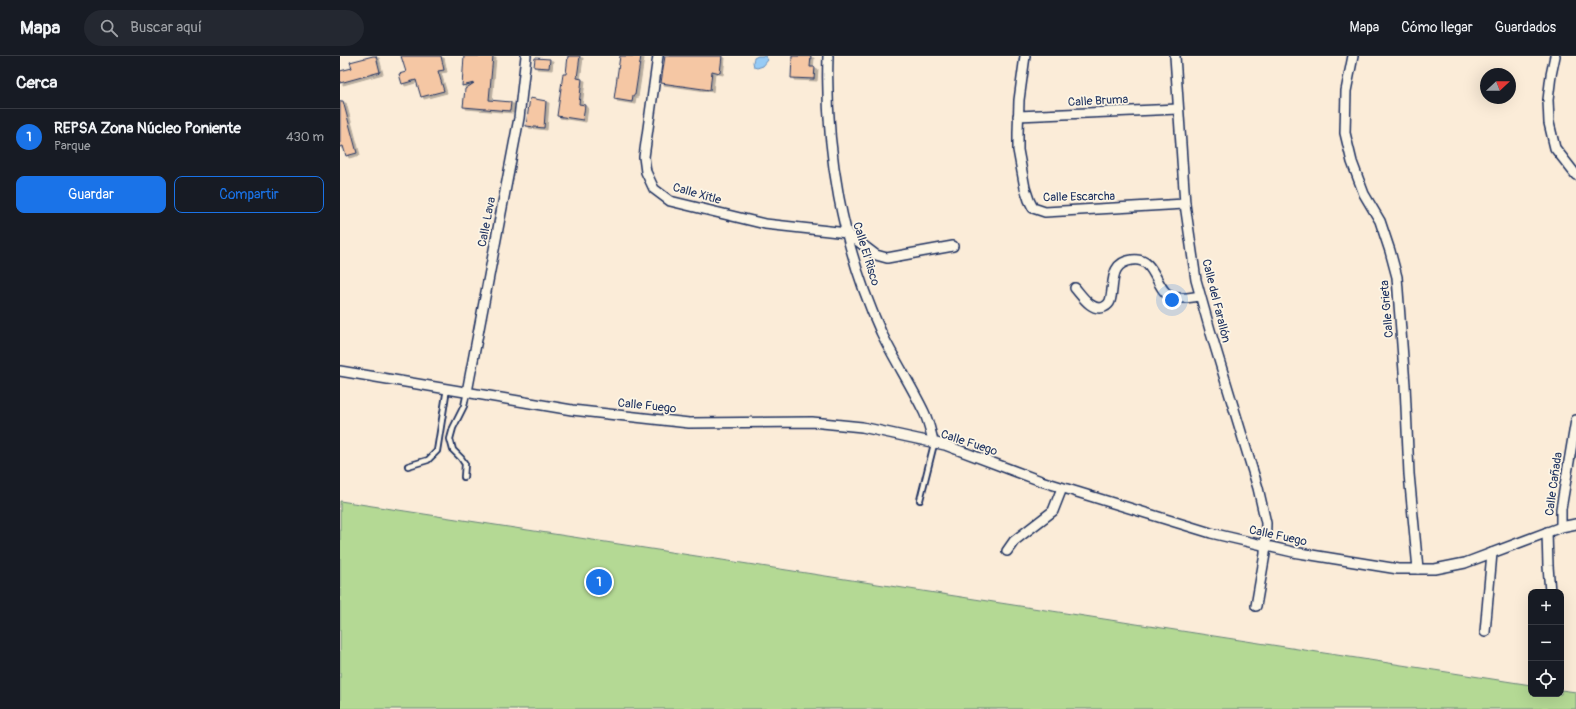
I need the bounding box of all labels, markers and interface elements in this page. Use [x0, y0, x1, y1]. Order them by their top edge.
search box [84, 10, 364, 46]
text: Mapa [20, 16, 60, 40]
icon: search [98, 17, 120, 39]
text: Buscar aquí [130, 18, 202, 37]
text: Mapa [1350, 19, 1379, 36]
text: Cómo llegar [1401, 19, 1473, 36]
text: Guardados [1495, 19, 1556, 36]
north arrow [1480, 68, 1516, 104]
text: Cerca [16, 72, 57, 93]
street label: Calle Bruma [1068, 92, 1129, 110]
text: REPSA Zona Núcleo Poniente [54, 119, 241, 138]
text: 1 [26, 129, 32, 145]
text: 430 m [286, 129, 324, 145]
text: Parque [54, 138, 90, 154]
button: Guardar [16, 176, 166, 213]
button: Compartir [174, 176, 324, 213]
street label: Calle Xitle [671, 180, 723, 208]
street label: Calle Escarcha [1043, 189, 1116, 205]
street label: Calle Lava [475, 195, 499, 248]
street label: Calle El Risco [849, 220, 883, 288]
street label: Calle del Farallón [1198, 258, 1234, 345]
street label: Calle Grieta [1377, 279, 1397, 339]
your location [1162, 290, 1182, 310]
street label: Calle Fuego [617, 395, 678, 417]
street label: Calle Fuego [939, 427, 1000, 459]
street label: Calle Cañada [1542, 451, 1566, 517]
street label: Calle Fuego [1248, 523, 1309, 550]
pin: 1 [586, 567, 612, 597]
map controls [1528, 589, 1564, 697]
button: + [1528, 589, 1564, 625]
button: − [1528, 625, 1564, 661]
button: locate [1528, 661, 1564, 697]

